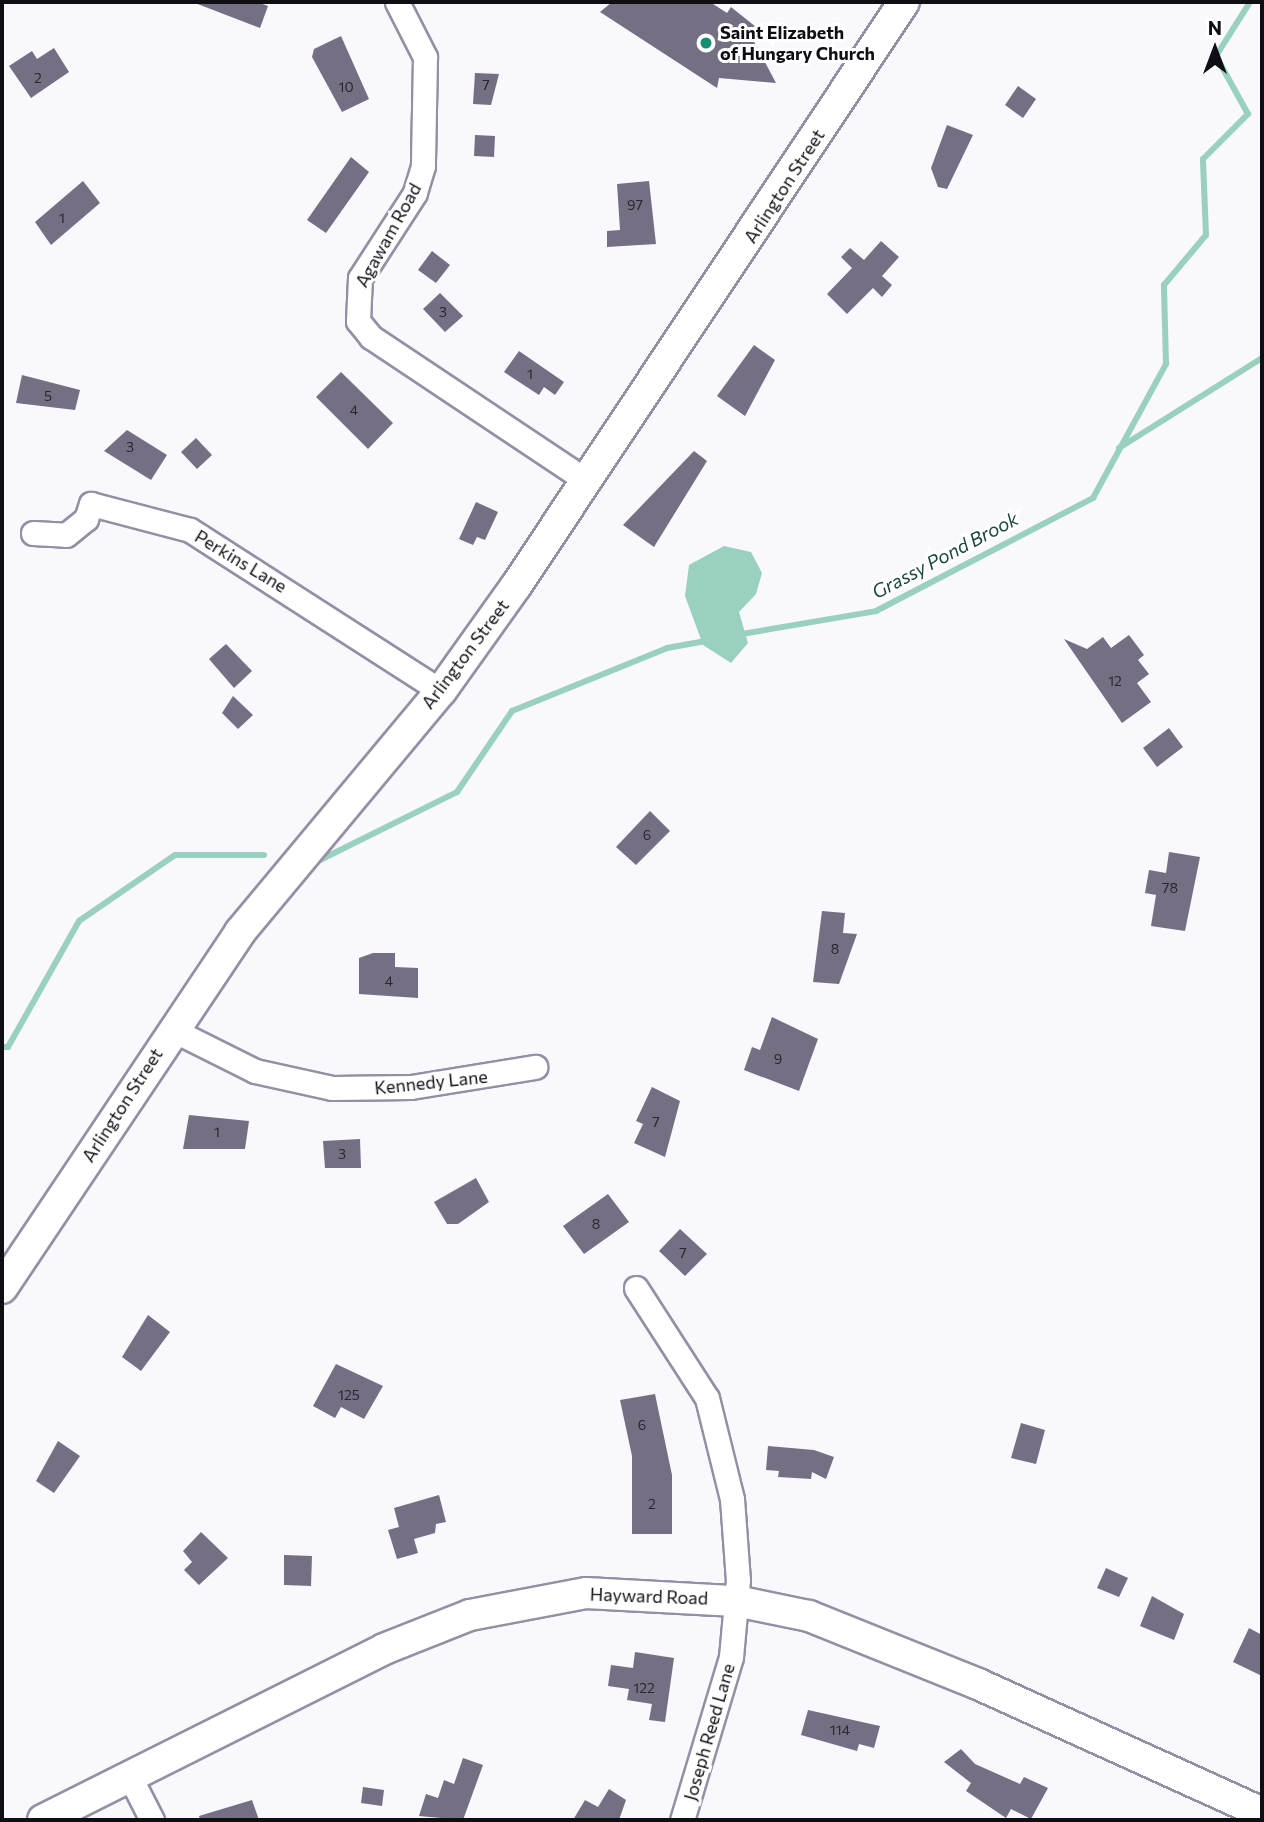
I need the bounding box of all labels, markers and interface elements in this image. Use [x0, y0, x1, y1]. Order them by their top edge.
north arrow [1180, 14, 1250, 84]
text: N [1208, 16, 1222, 39]
place label: Saint Elizabeth of Hungary Church [720, 22, 875, 64]
marker: Saint Elizabeth of Hungary Church [698, 35, 714, 51]
house number: 2 [34, 70, 42, 86]
house number: 7 [482, 77, 490, 93]
house number: 10 [338, 79, 354, 95]
street label: Arlington Street [739, 125, 829, 247]
street label: Agawam Road [351, 179, 425, 291]
house number: 97 [627, 197, 643, 213]
house number: 1 [59, 210, 65, 226]
house number: 3 [439, 304, 447, 320]
house number: 1 [527, 366, 533, 382]
house number: 5 [44, 388, 52, 404]
house number: 4 [350, 402, 358, 418]
house number: 3 [126, 439, 134, 455]
water label: Grassy Pond Brook [868, 507, 1022, 603]
street label: Perkins Lane [191, 525, 291, 597]
street label: Arlington Street [417, 595, 513, 713]
house number: 12 [1108, 673, 1122, 689]
house number: 6 [643, 827, 651, 843]
house number: 78 [1162, 880, 1178, 896]
house number: 8 [831, 941, 839, 957]
house number: 4 [385, 973, 393, 989]
street label: Arlington Street [77, 1044, 167, 1166]
house number: 9 [774, 1051, 782, 1067]
street label: Kennedy Lane [373, 1065, 489, 1099]
house number: 7 [652, 1114, 660, 1130]
house number: 1 [214, 1124, 220, 1140]
house number: 3 [338, 1146, 346, 1162]
house number: 8 [592, 1216, 600, 1232]
house number: 7 [679, 1245, 687, 1261]
house number: 125 [338, 1387, 360, 1403]
house number: 6 [638, 1417, 646, 1433]
house number: 2 [648, 1496, 656, 1512]
street label: Hayward Road [589, 1583, 709, 1609]
street label: Joseph Reed Lane [679, 1661, 739, 1803]
house number: 122 [633, 1680, 655, 1696]
house number: 114 [830, 1722, 850, 1738]

